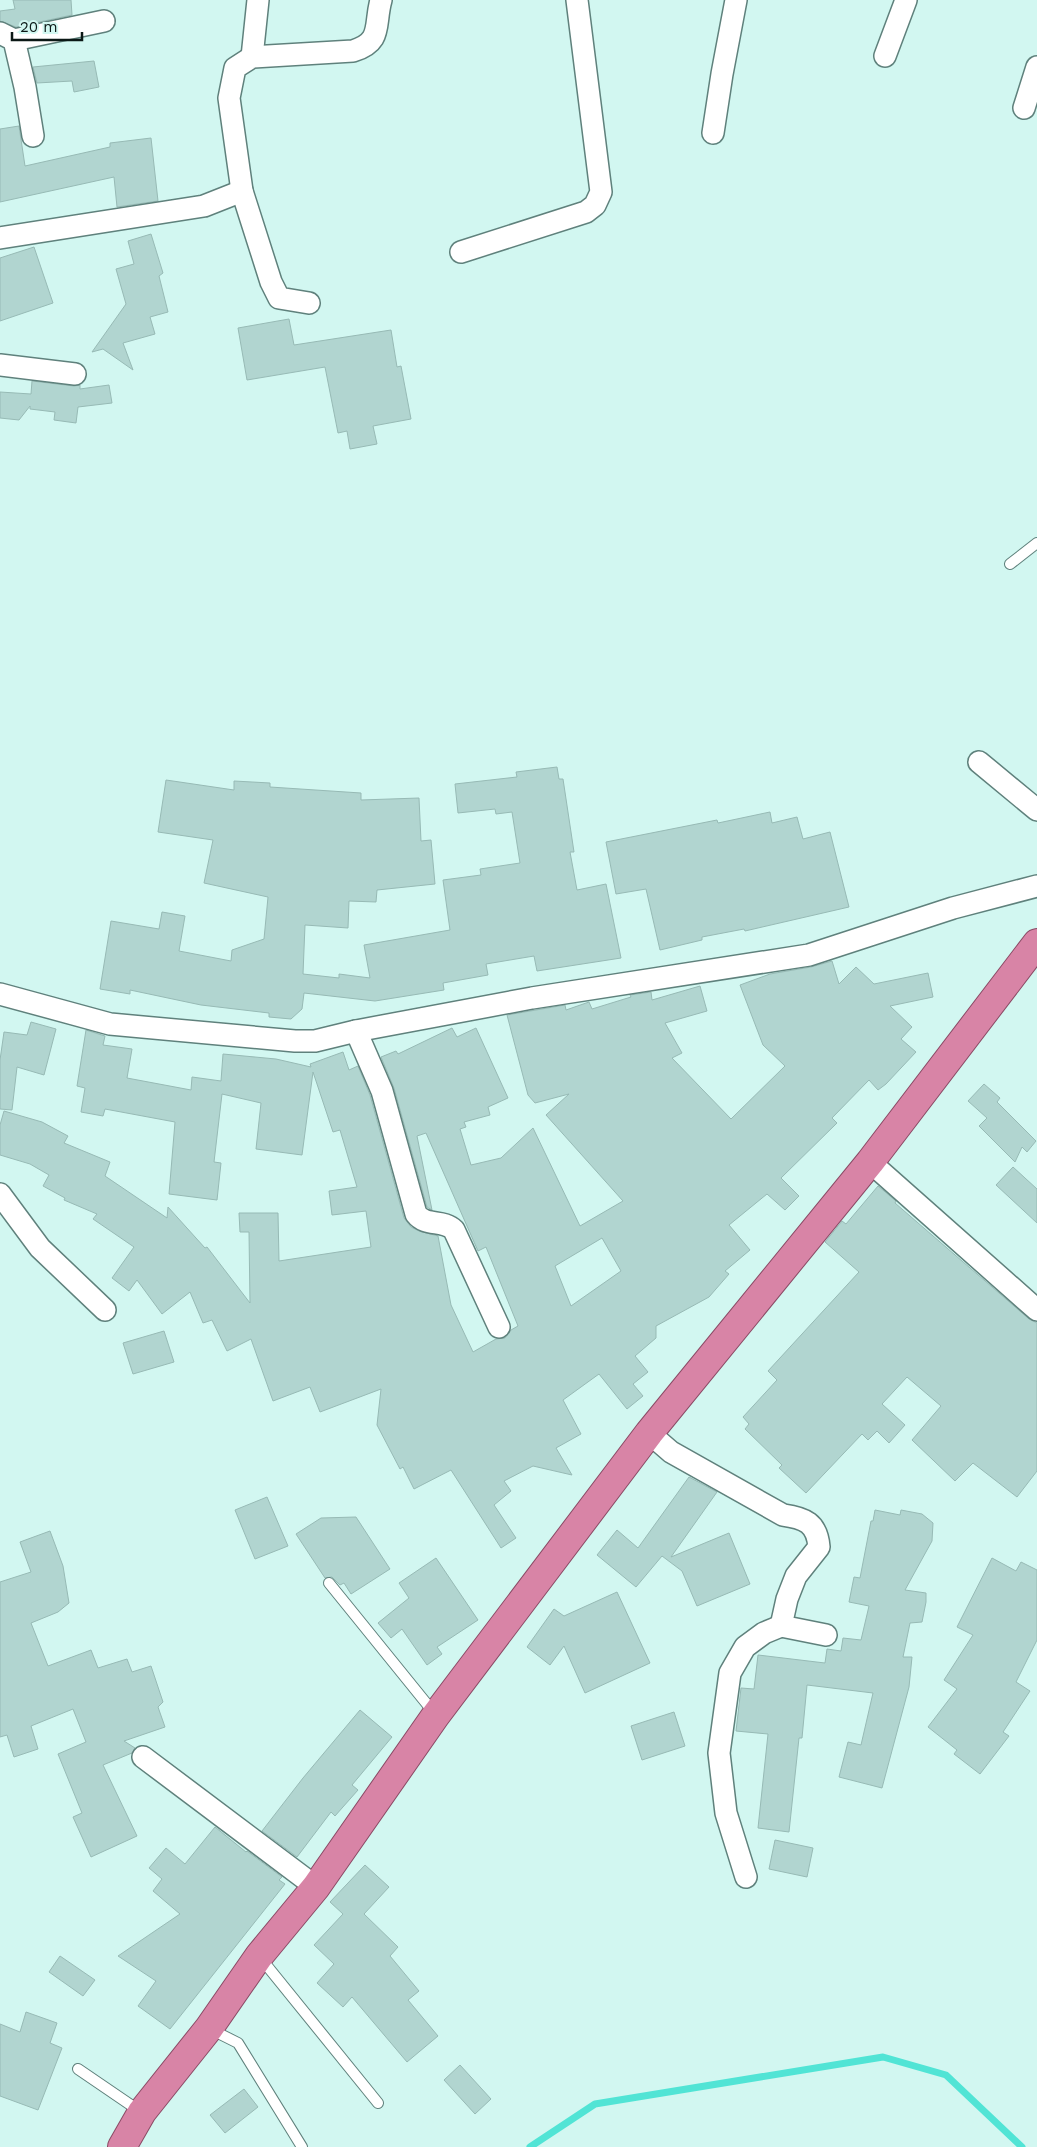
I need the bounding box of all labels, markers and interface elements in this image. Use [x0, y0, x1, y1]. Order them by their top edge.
scale bar [12, 10, 82, 42]
text: 20 m [20, 18, 58, 36]

